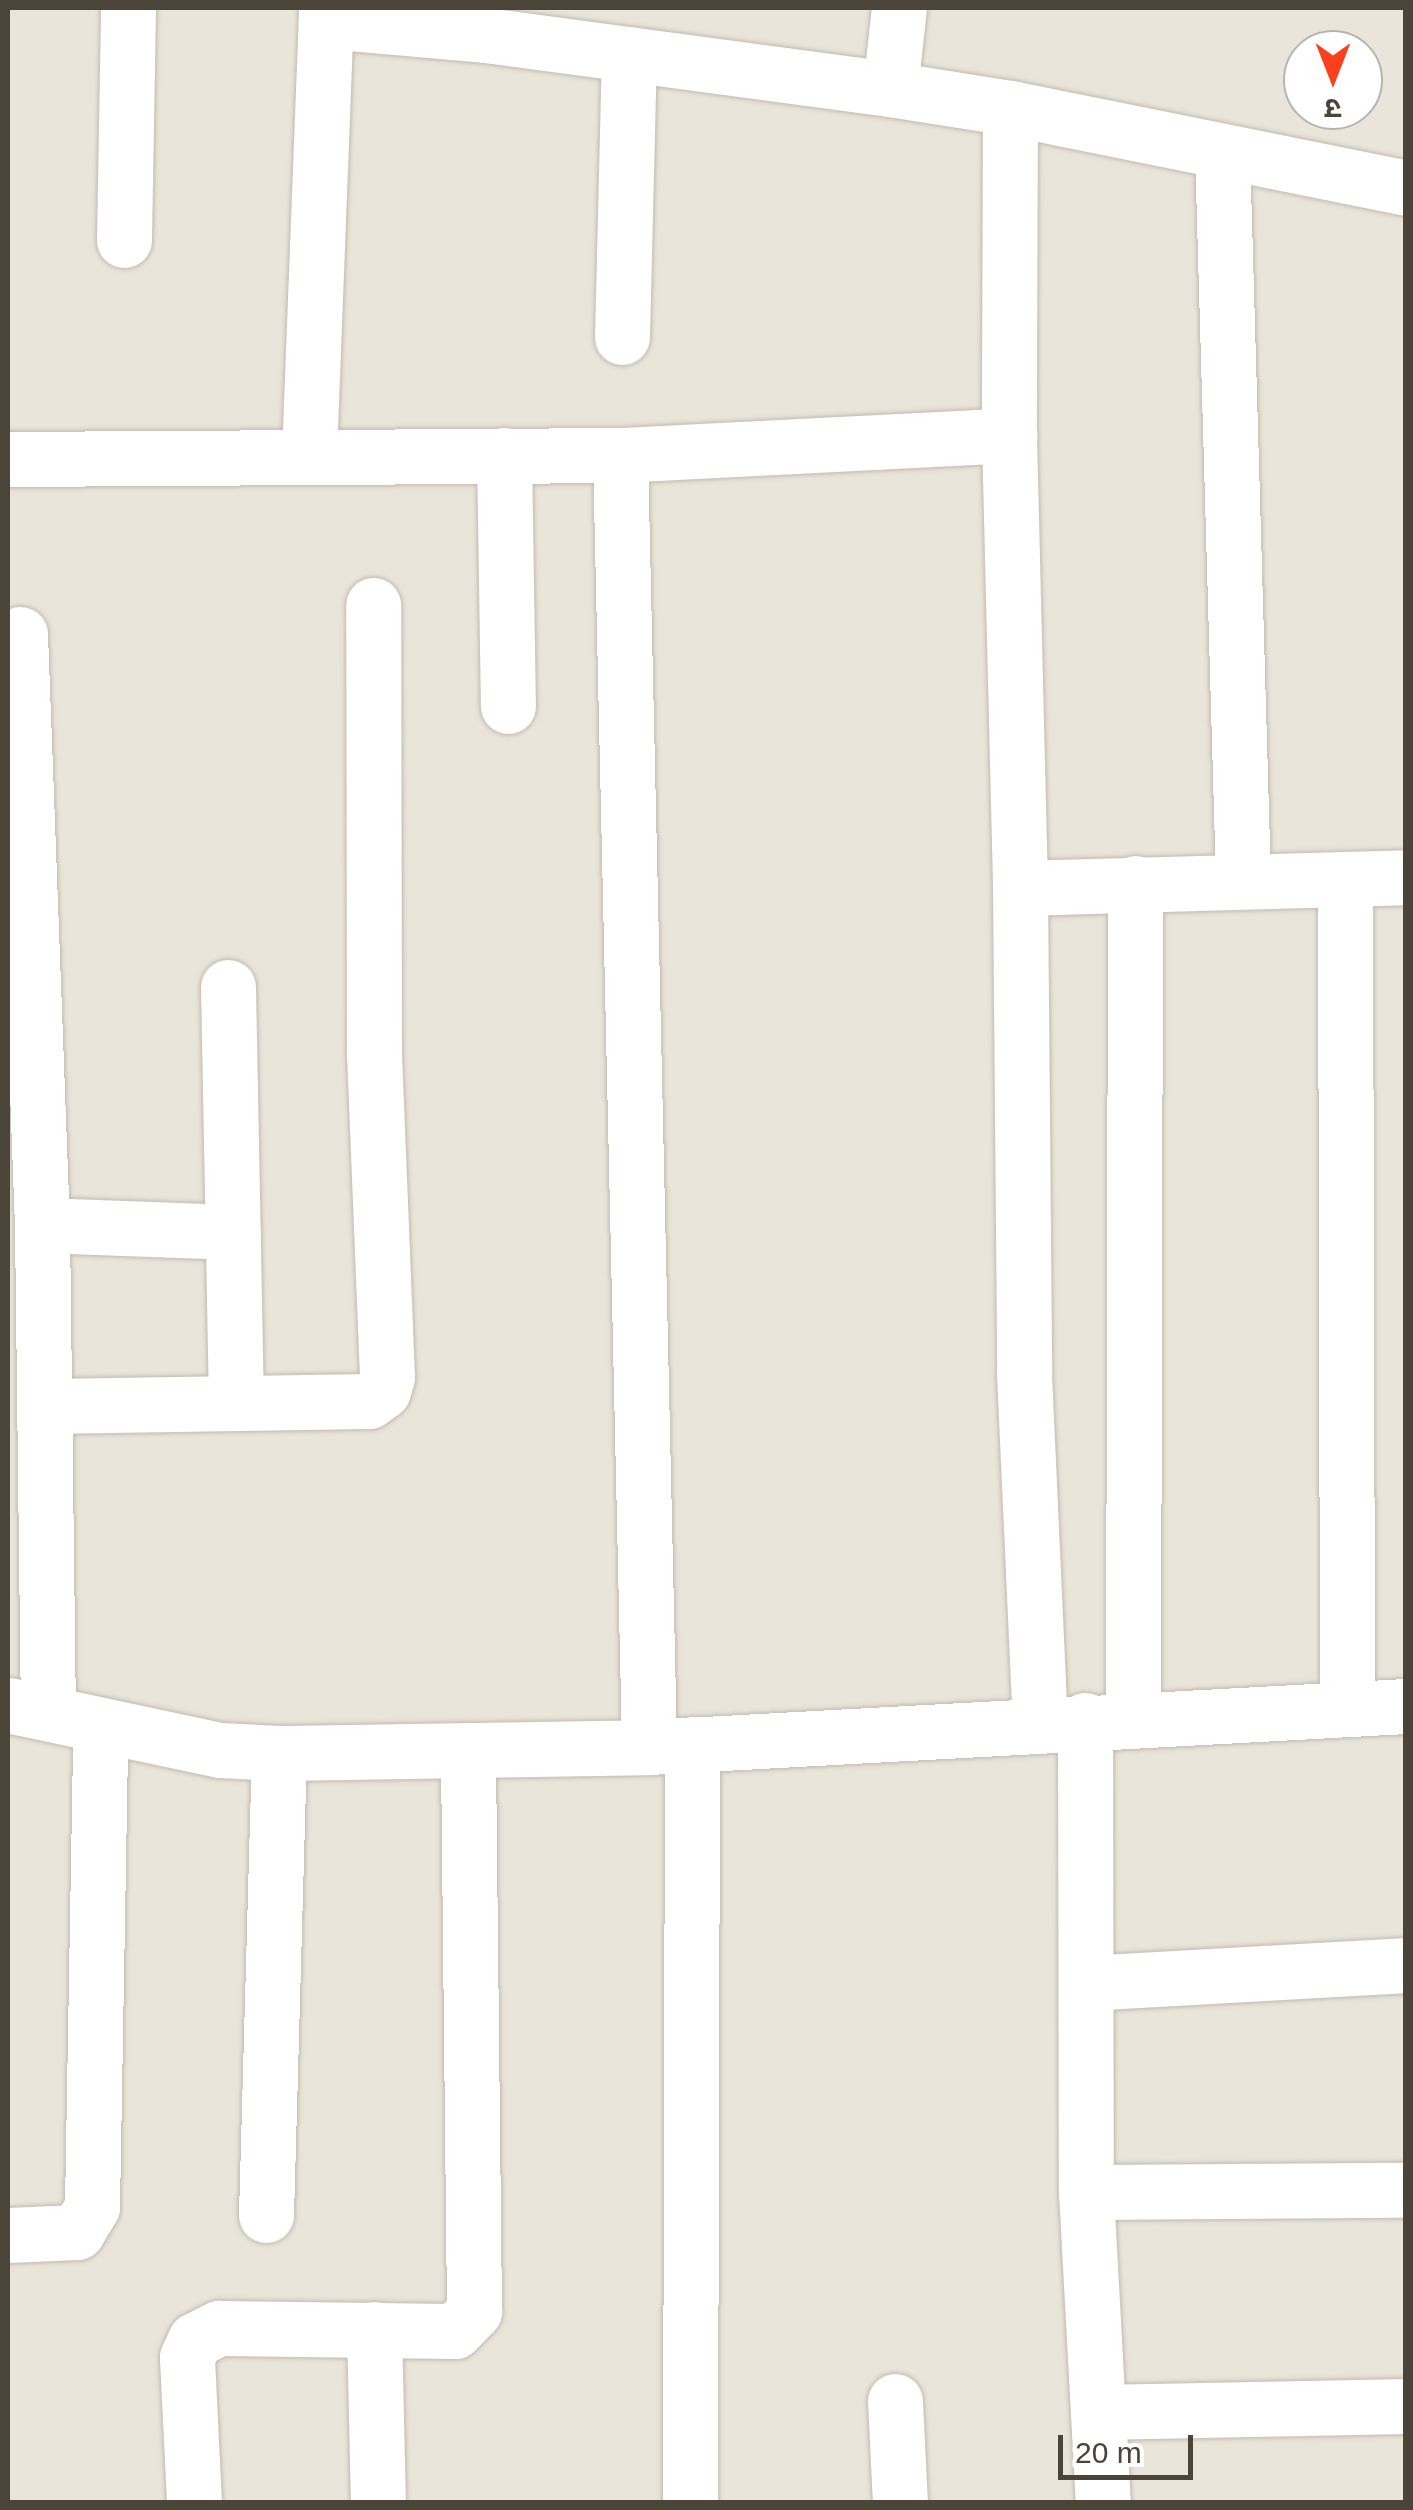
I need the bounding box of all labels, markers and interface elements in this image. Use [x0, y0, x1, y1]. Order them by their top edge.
north arrow [1283, 30, 1383, 130]
text: उ [1325, 93, 1341, 124]
scale bar [1063, 2415, 1198, 2477]
text: 20 m [1075, 2436, 1142, 2469]

